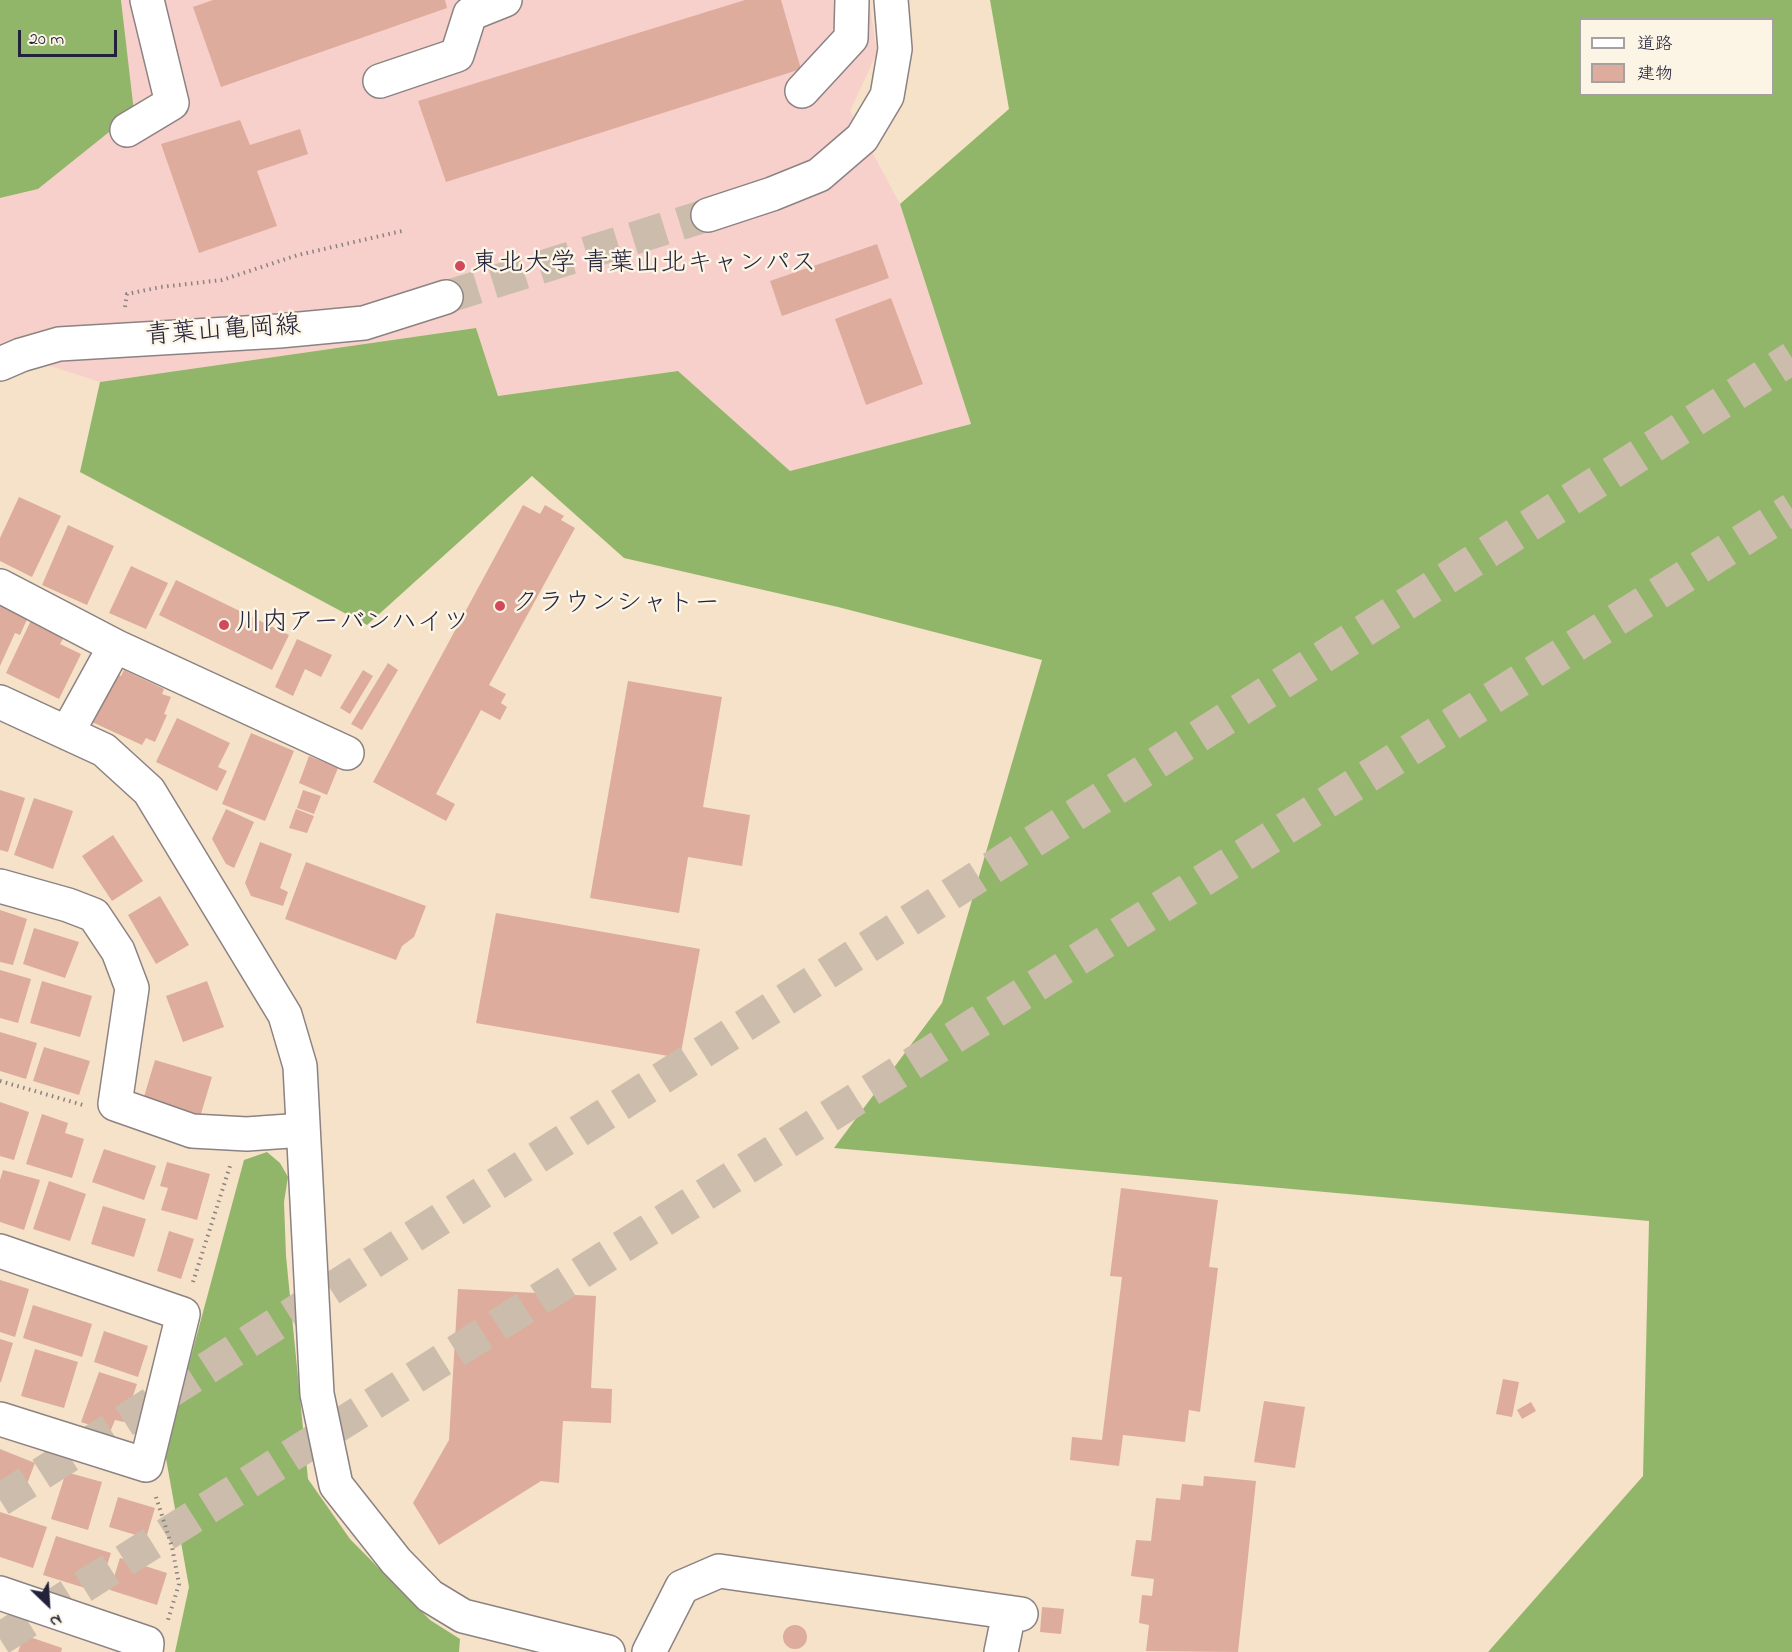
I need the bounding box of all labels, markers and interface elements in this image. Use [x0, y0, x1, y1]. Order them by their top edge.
scale bar [21, 18, 120, 56]
legend [1579, 18, 1774, 96]
text: 20 m [29, 27, 64, 53]
text: 道路 [1637, 32, 1673, 58]
text: 建物 [1637, 62, 1673, 88]
place label: 東北大学 青葉山北キャンパス [472, 250, 816, 282]
marker: 東北大学 青葉山北キャンパス [453, 259, 467, 273]
street label: 青葉山亀岡線 [144, 312, 302, 354]
place label: クラウンシャトー [512, 590, 720, 622]
marker: クラウンシャトー [493, 599, 507, 613]
place label: 川内アーバンハイツ [236, 609, 469, 641]
marker: 川内アーバンハイツ [217, 618, 231, 632]
north arrow [18, 1574, 78, 1634]
text: N [46, 1607, 66, 1633]

